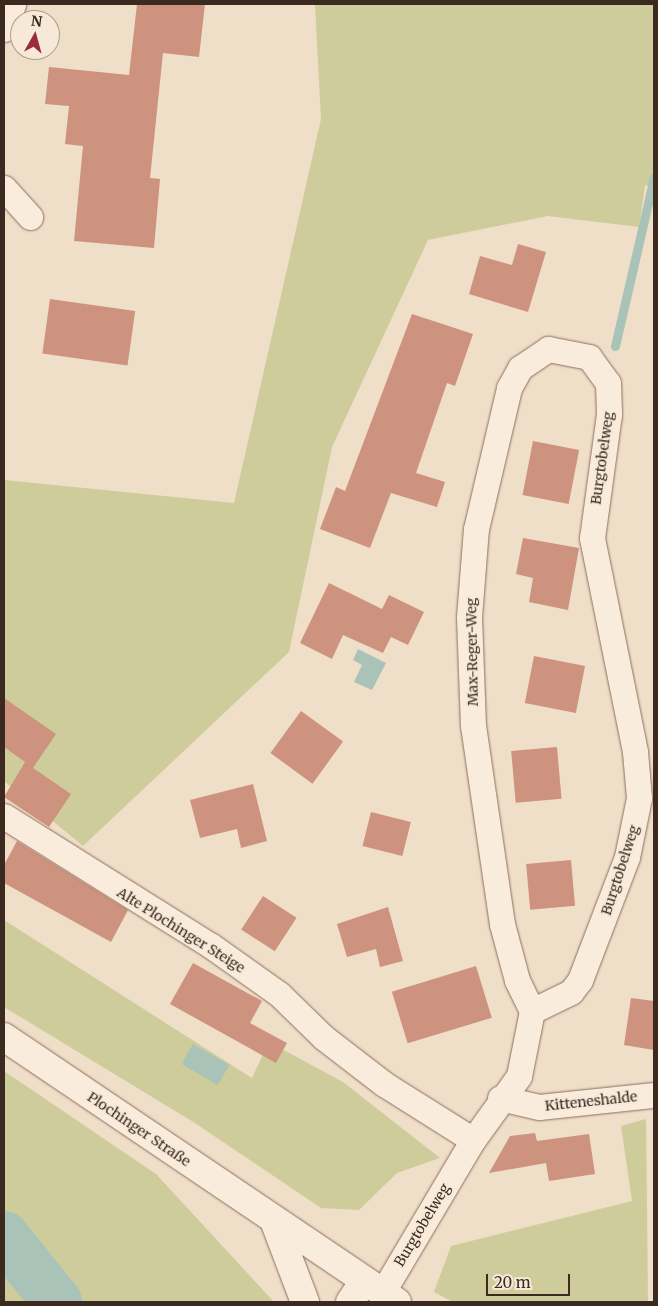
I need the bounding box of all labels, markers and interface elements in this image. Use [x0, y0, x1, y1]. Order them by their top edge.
north arrow [10, 10, 60, 60]
text: N [30, 11, 43, 31]
street label: Burgtobelweg [587, 410, 617, 506]
street label: Max-Reger-Weg [463, 598, 481, 706]
street label: Burgtobelweg [598, 823, 642, 917]
street label: Alte Plochinger Steige [114, 884, 248, 976]
street label: Plochinger Straße [84, 1088, 194, 1170]
street label: Kitteneshalde [544, 1088, 638, 1114]
street label: Burgtobelweg [391, 1180, 453, 1270]
scale bar [488, 1264, 572, 1296]
text: 20 m [494, 1273, 531, 1292]

